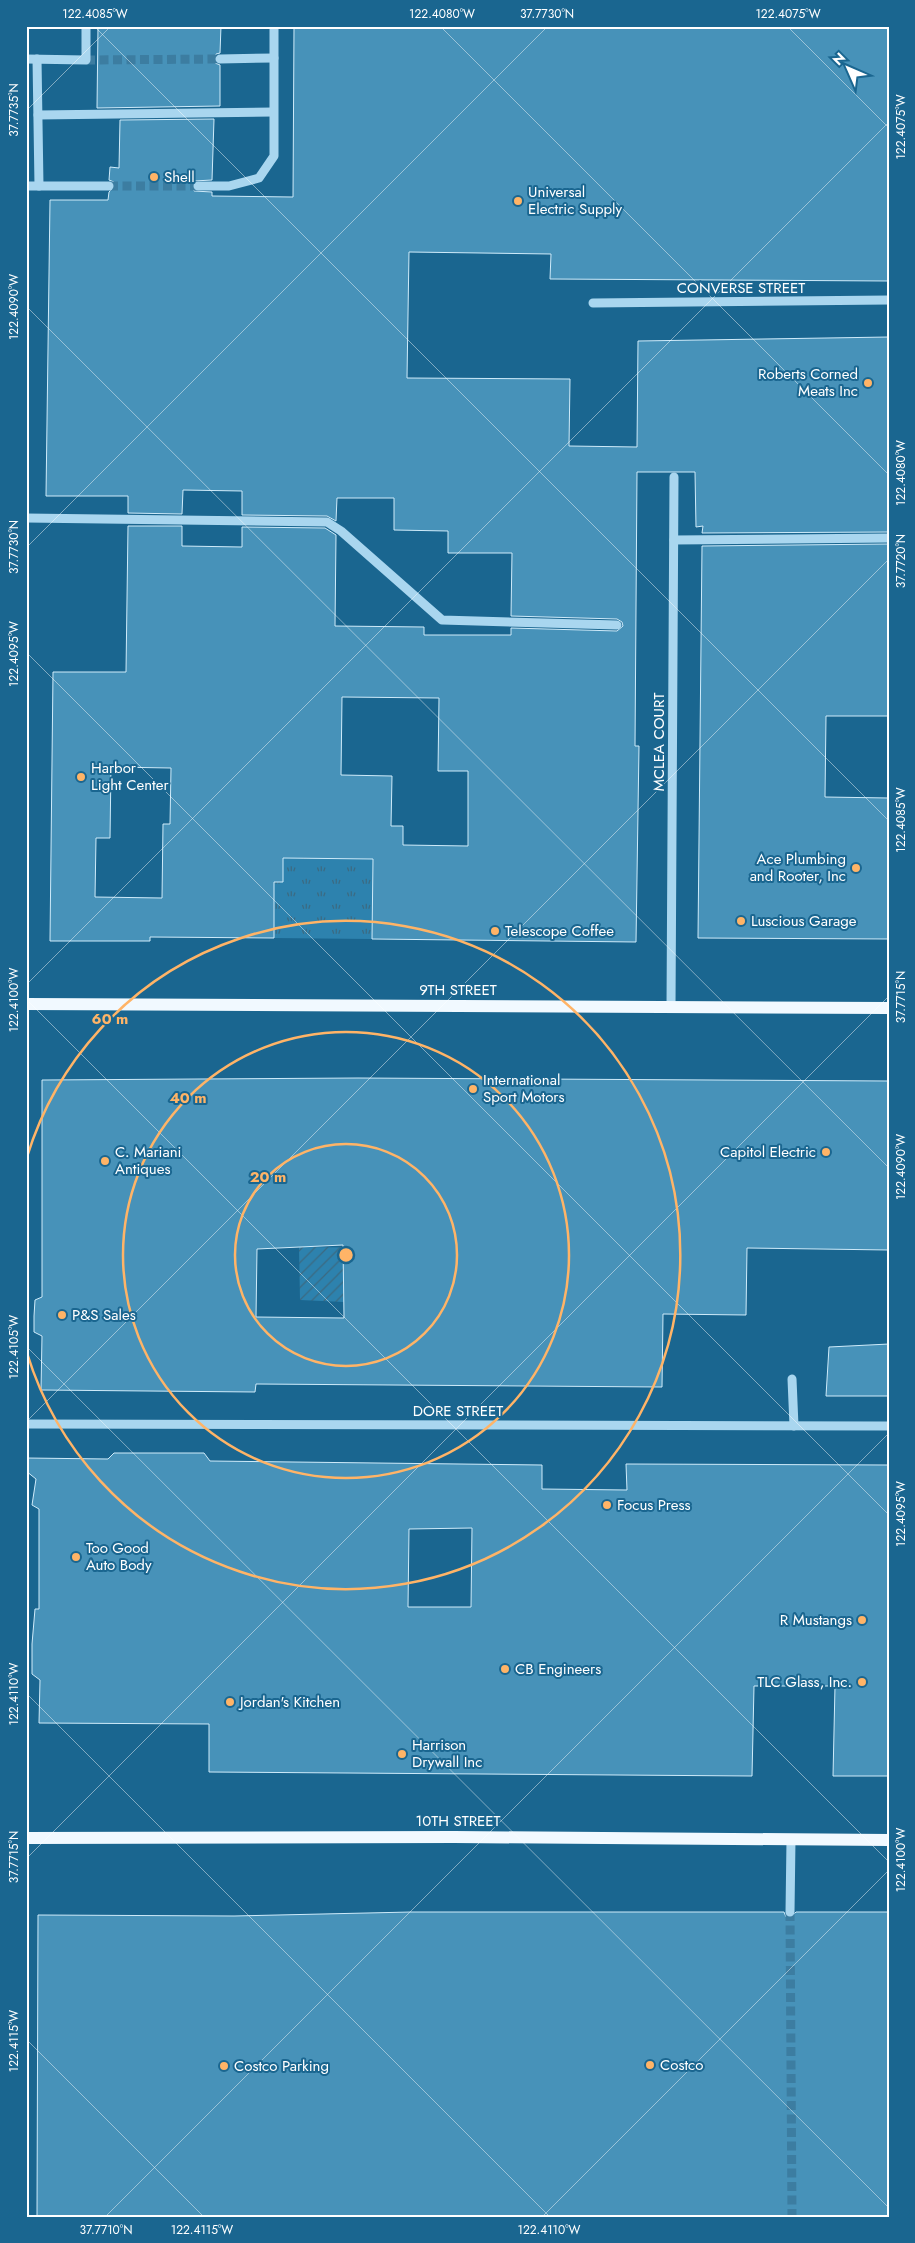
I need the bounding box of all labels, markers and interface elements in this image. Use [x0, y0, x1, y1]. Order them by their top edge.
text: 122.4085°W [62, 5, 128, 23]
text: 122.4080°W [409, 5, 475, 23]
text: 37.7730°N [520, 5, 574, 23]
text: 122.4075°W [755, 5, 821, 23]
north arrow [822, 42, 872, 92]
text: N [828, 48, 850, 70]
text: 37.7735°N [5, 83, 23, 137]
text: 122.4075°W [892, 94, 910, 160]
place label: Shell [164, 166, 195, 188]
marker: Shell [148, 171, 160, 183]
place label: Universal Electric Supply [528, 181, 623, 220]
marker: Universal Electric Supply [512, 195, 524, 207]
text: 122.4090°W [5, 274, 23, 340]
street label: CONVERSE STREET [677, 277, 805, 299]
place label: Roberts Corned Meats Inc [758, 363, 858, 402]
marker: Roberts Corned Meats Inc [862, 377, 874, 389]
text: 122.4080°W [892, 440, 910, 506]
text: 37.7730°N [5, 520, 23, 574]
text: 37.7720°N [892, 534, 910, 588]
text: 122.4095°W [5, 621, 23, 687]
street label: MCLEA COURT [648, 693, 670, 791]
place label: Harbor Light Center [91, 757, 169, 796]
marker: Harbor Light Center [75, 771, 87, 783]
text: 122.4085°W [892, 787, 910, 853]
place label: Ace Plumbing and Rooter, Inc [750, 848, 846, 887]
marker: Ace Plumbing and Rooter, Inc [850, 862, 862, 874]
place label: Luscious Garage [751, 910, 857, 932]
marker: Luscious Garage [735, 915, 747, 927]
place label: Telescope Coffee [505, 920, 614, 942]
marker: Telescope Coffee [489, 925, 501, 937]
text: 122.4100°W [5, 968, 23, 1032]
text: 37.7715°N [892, 971, 910, 1023]
street label: 9TH STREET [419, 979, 497, 1001]
text: 60 m [92, 1008, 128, 1030]
place label: International Sport Motors [483, 1069, 565, 1108]
marker: International Sport Motors [467, 1083, 479, 1095]
text: 40 m [169, 1087, 207, 1109]
text: 122.4090°W [892, 1134, 910, 1200]
place label: C. Mariani Antiques [115, 1141, 181, 1180]
place label: Capitol Electric [720, 1141, 816, 1163]
marker: Capitol Electric [820, 1146, 832, 1158]
marker: C. Mariani Antiques [99, 1155, 111, 1167]
text: 20 m [250, 1166, 286, 1188]
centre of rings [337, 1246, 355, 1264]
place label: P&S Sales [72, 1304, 136, 1326]
marker: P&S Sales [56, 1309, 68, 1321]
text: 122.4105°W [5, 1315, 23, 1379]
street label: DORE STREET [413, 1400, 503, 1422]
text: 122.4095°W [892, 1481, 910, 1547]
place label: Focus Press [617, 1494, 691, 1516]
marker: Focus Press [601, 1499, 613, 1511]
place label: Too Good Auto Body [86, 1537, 152, 1576]
marker: Too Good Auto Body [70, 1551, 82, 1563]
place label: R Mustangs [780, 1609, 852, 1631]
marker: R Mustangs [856, 1614, 868, 1626]
place label: CB Engineers [515, 1658, 601, 1680]
text: 122.4110°W [5, 1662, 23, 1725]
marker: CB Engineers [499, 1663, 511, 1675]
place label: TLC Glass, Inc. [757, 1671, 852, 1693]
marker: TLC Glass, Inc. [856, 1676, 868, 1688]
place label: Jordan's Kitchen [238, 1691, 340, 1713]
marker: Jordan's Kitchen [224, 1696, 236, 1708]
place label: Harrison Drywall Inc [412, 1734, 482, 1773]
marker: Harrison Drywall Inc [396, 1748, 408, 1760]
street label: 10TH STREET [415, 1810, 501, 1832]
text: 122.4100°W [892, 1828, 910, 1892]
text: 37.7715°N [5, 1831, 23, 1883]
text: 122.4115°W [5, 2010, 23, 2072]
place label: Costco [660, 2054, 703, 2076]
place label: Costco Parking [234, 2055, 329, 2077]
marker: Costco [644, 2059, 656, 2071]
marker: Costco Parking [218, 2060, 230, 2072]
text: 37.7710°N [80, 2221, 132, 2239]
text: 122.4115°W [171, 2221, 233, 2239]
text: 122.4110°W [518, 2221, 581, 2239]

